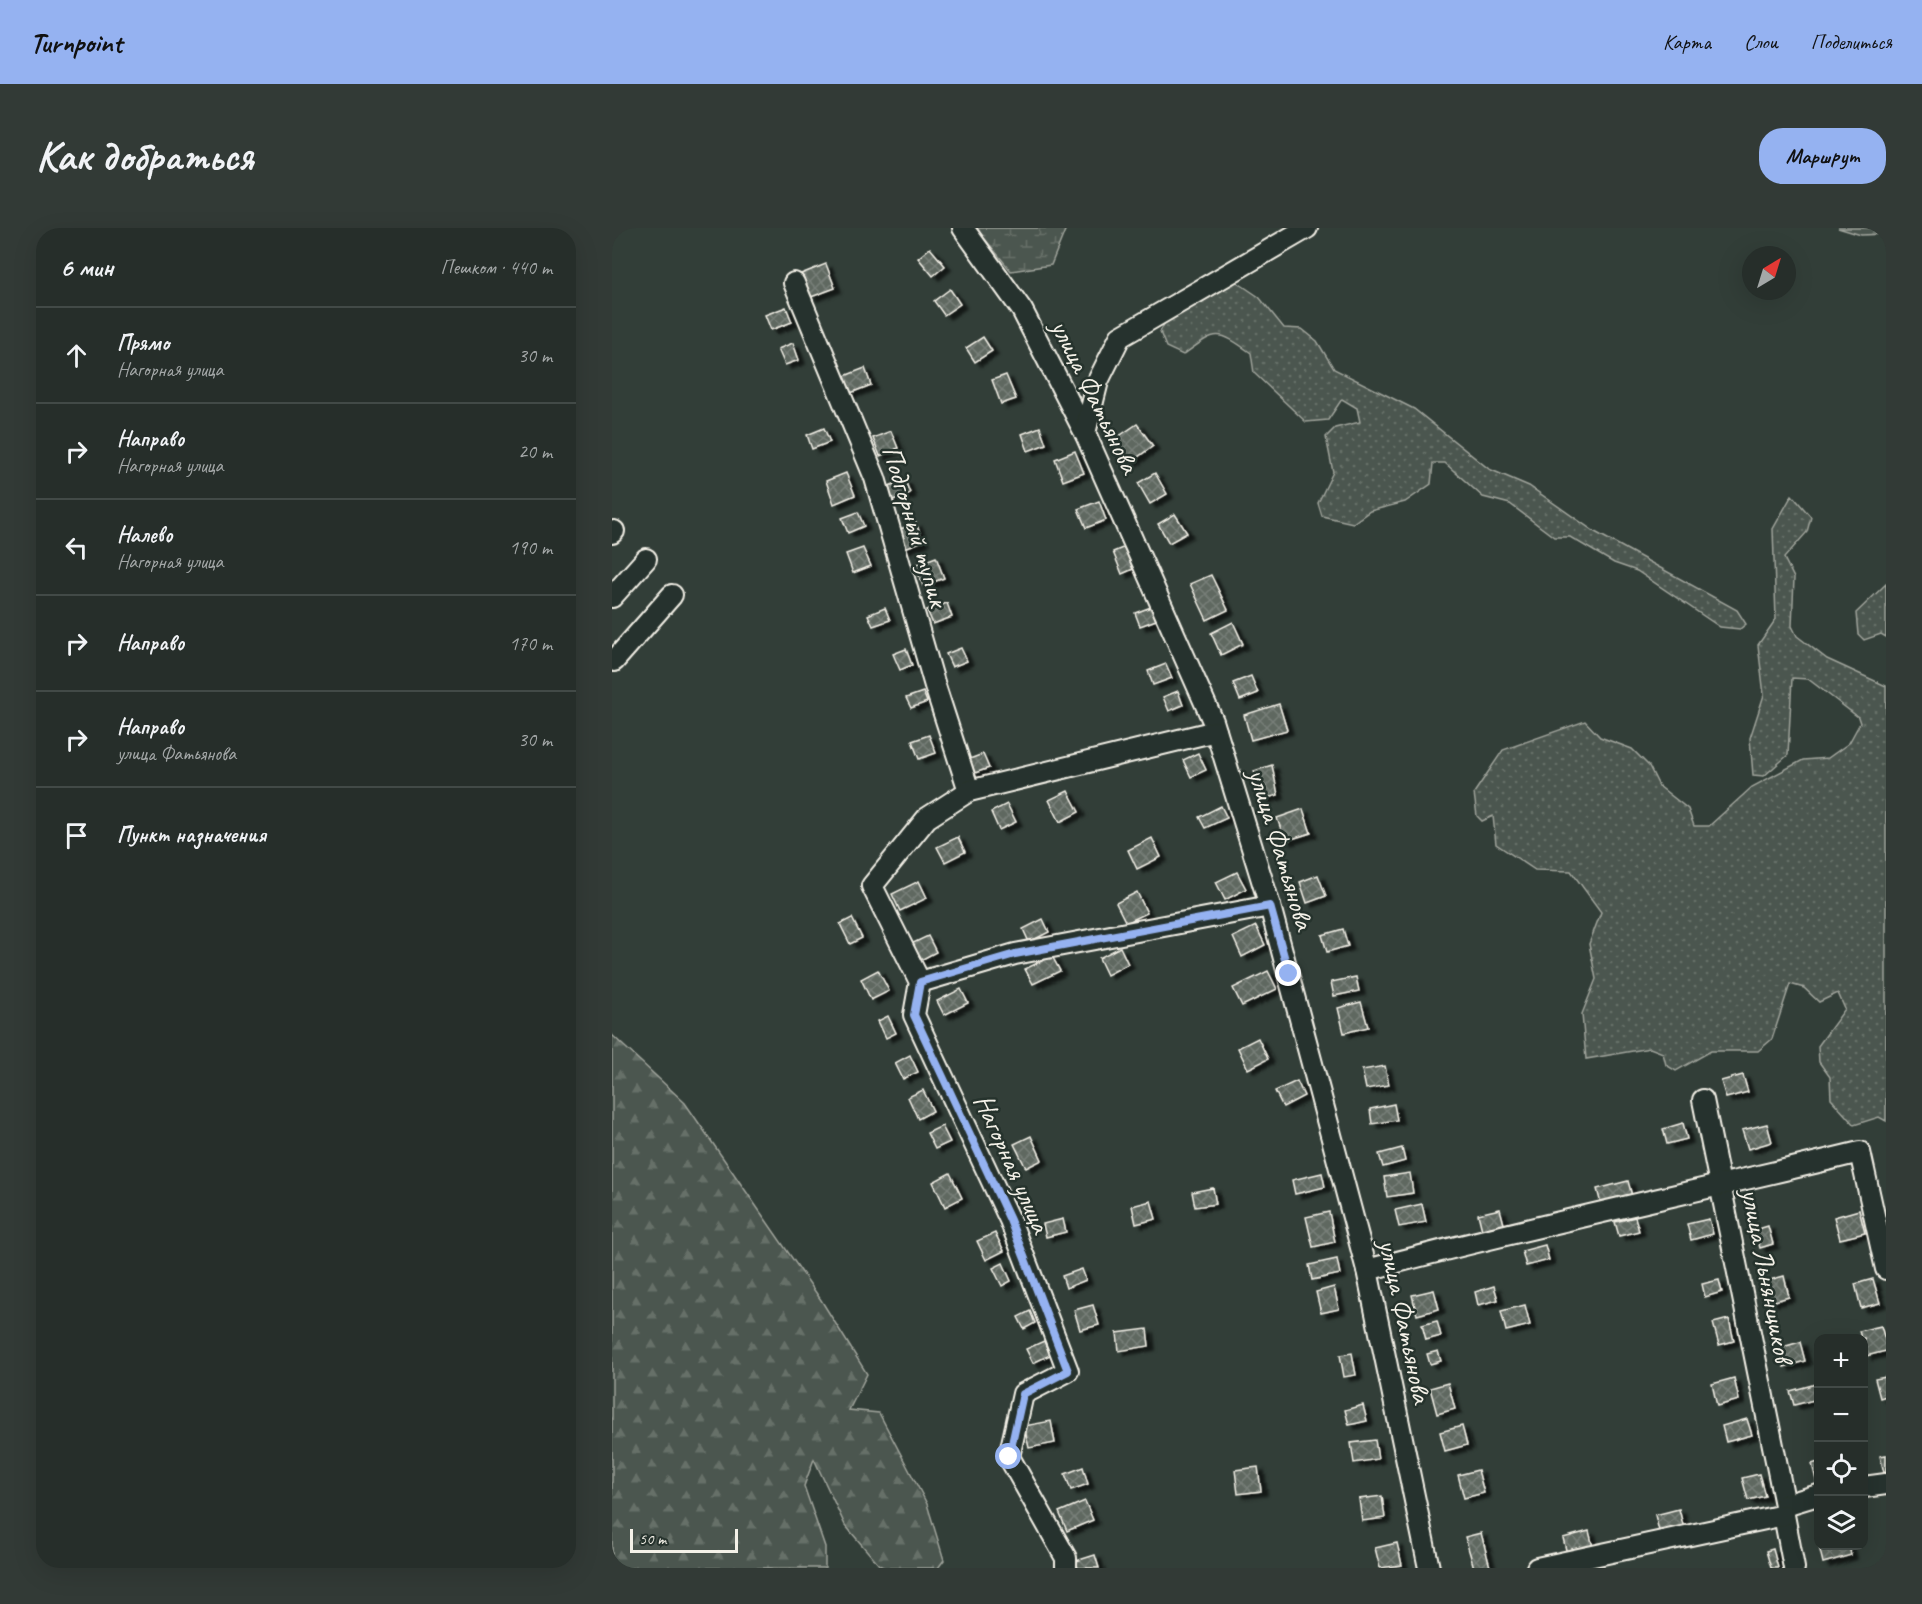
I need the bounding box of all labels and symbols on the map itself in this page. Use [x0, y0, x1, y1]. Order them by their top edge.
north arrow [1742, 246, 1796, 300]
street label: улица Фатьянова [1042, 312, 1149, 480]
street label: Подгорный тупик [874, 441, 957, 613]
street label: улица Фатьянова [1240, 763, 1323, 936]
route end [1275, 960, 1301, 986]
street label: Нагорная улица [966, 1088, 1059, 1240]
street label: улица Льнянщиков [1733, 1184, 1802, 1369]
street label: улица Фатьянова [1371, 1234, 1440, 1408]
route start [995, 1443, 1021, 1469]
scale bar [630, 1526, 738, 1554]

